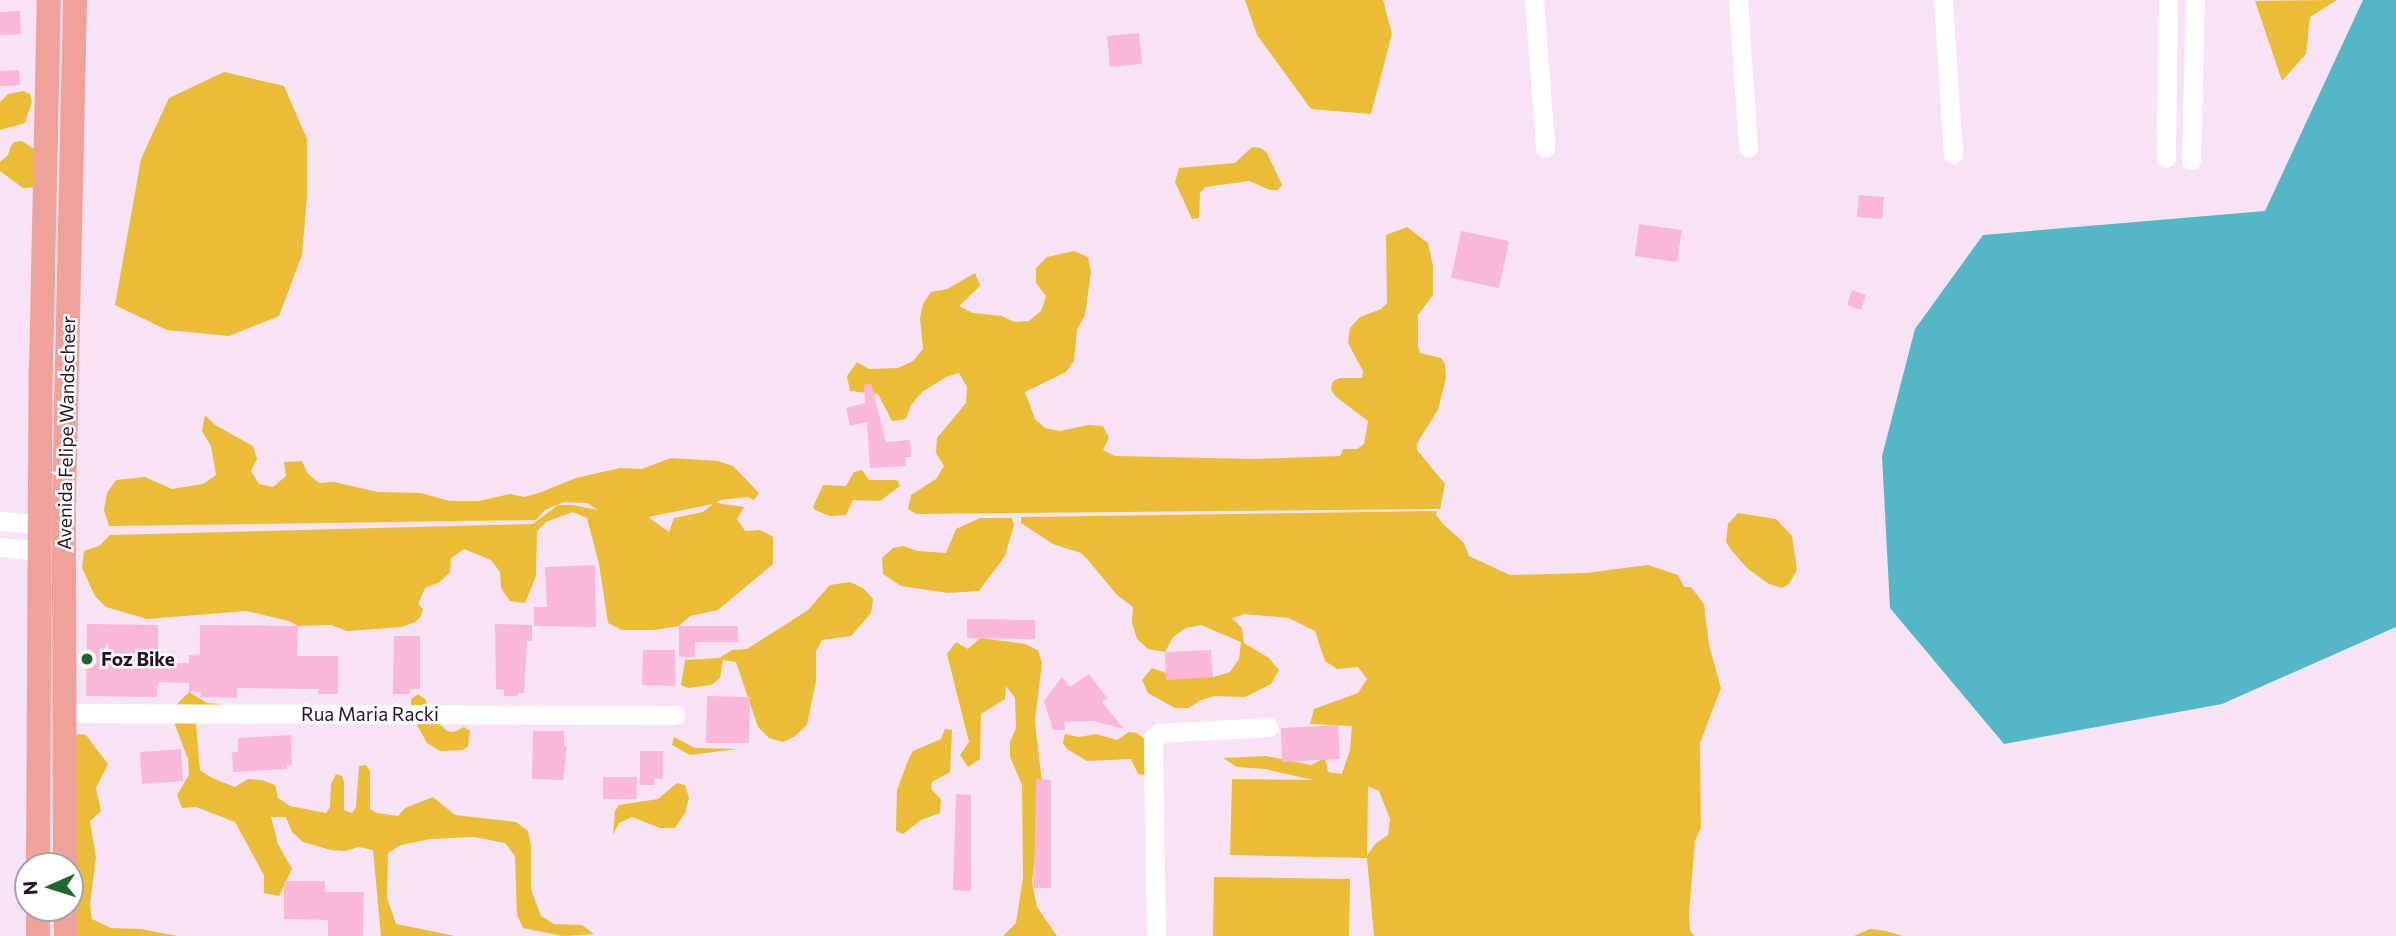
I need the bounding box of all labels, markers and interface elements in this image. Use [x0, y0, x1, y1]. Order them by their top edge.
street label: Avenida Felipe Wandscheer [53, 316, 79, 550]
place label: Foz Bike [101, 648, 175, 670]
marker: Foz Bike [79, 651, 95, 667]
street label: Rua Maria Racki [301, 703, 439, 725]
north arrow [14, 852, 84, 922]
text: N [18, 880, 41, 896]

